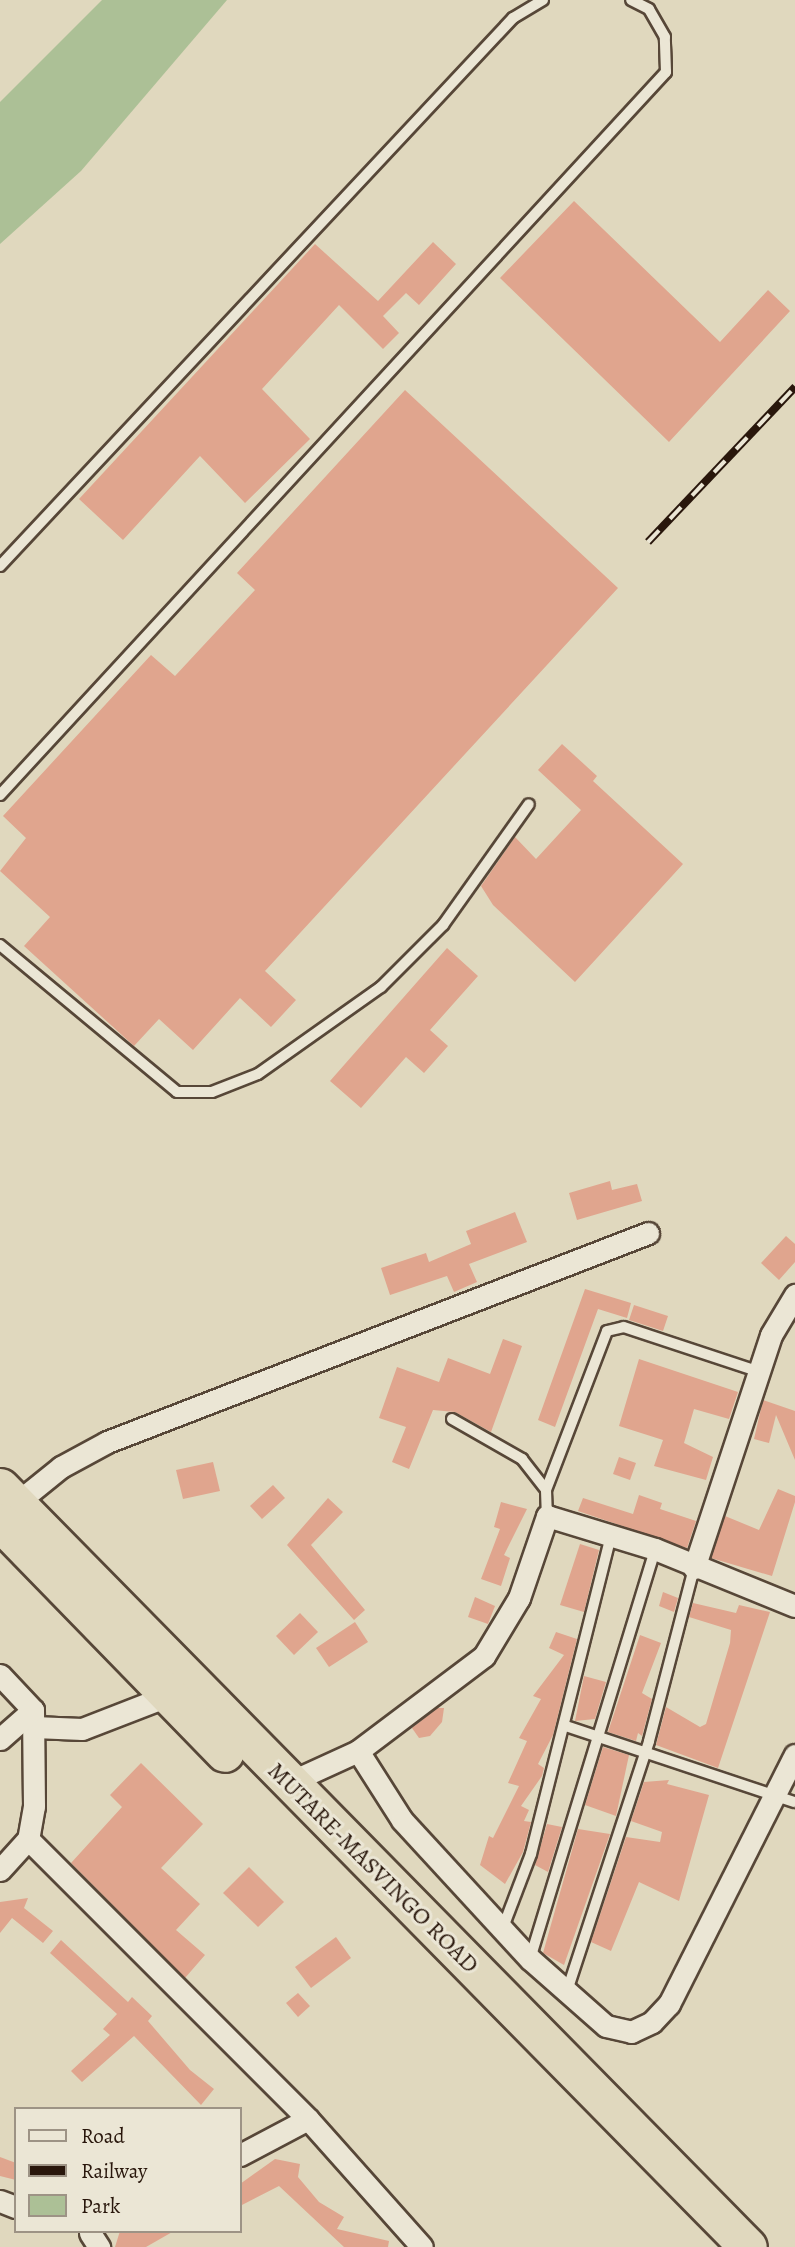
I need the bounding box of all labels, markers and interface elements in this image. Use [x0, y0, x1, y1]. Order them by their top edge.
street label: MUTARE-MASVINGO ROAD [262, 1757, 484, 1979]
legend [14, 2107, 242, 2233]
text: Road [81, 2122, 125, 2150]
text: Railway [81, 2157, 147, 2185]
text: Park [81, 2192, 120, 2220]

